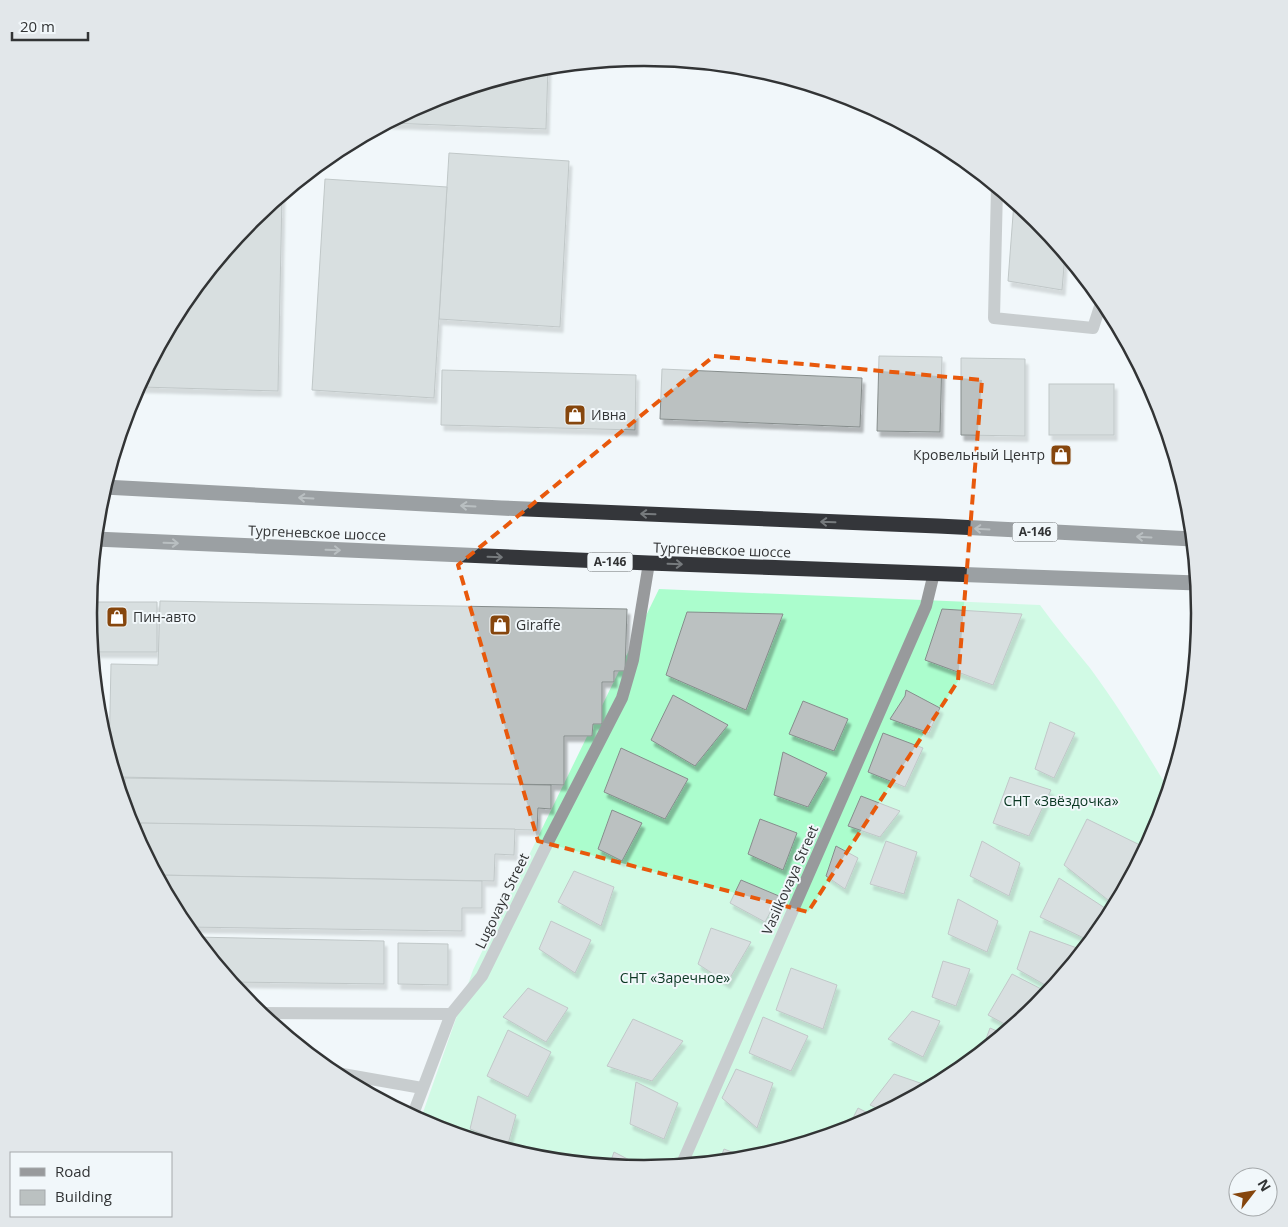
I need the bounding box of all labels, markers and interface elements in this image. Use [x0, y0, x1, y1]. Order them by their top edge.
scale bar [12, 10, 89, 42]
text: 20 m [20, 16, 55, 36]
shop icon: Ивна [563, 403, 587, 427]
place label: Ивна [591, 405, 626, 424]
shop icon: Кровельный Центр [1049, 443, 1073, 467]
place label: Кровельный Центр [913, 445, 1045, 464]
one-way arrow [298, 493, 314, 502]
one-way arrow [461, 502, 477, 511]
one-way arrow [641, 510, 657, 519]
one-way arrow [820, 517, 836, 526]
street label: Тургеневское шоссе [248, 521, 386, 544]
road number: А-146 [1012, 522, 1058, 542]
one-way arrow [974, 524, 990, 533]
one-way arrow [1136, 532, 1152, 541]
one-way arrow [162, 538, 178, 547]
street label: Тургеневское шоссе [653, 538, 791, 561]
one-way arrow [325, 545, 341, 554]
one-way arrow [487, 552, 503, 561]
road number: А-146 [588, 552, 632, 572]
one-way arrow [667, 560, 683, 569]
shop icon: Пин-авто [105, 605, 129, 629]
place label: Пин-авто [133, 607, 196, 626]
shop icon: Giraffe [488, 613, 512, 637]
place label: Giraffe [516, 615, 561, 634]
park label: СНТ «Звёздочка» [1003, 791, 1119, 810]
street label: Vasilkovaya Street [757, 822, 822, 938]
street label: Lugovaya Street [470, 850, 533, 952]
park label: СНТ «Заречное» [620, 968, 730, 987]
legend [10, 1152, 172, 1217]
text: Road [55, 1161, 91, 1181]
north arrow [1228, 1167, 1278, 1217]
text: N [1253, 1175, 1276, 1195]
text: Building [55, 1186, 112, 1206]

